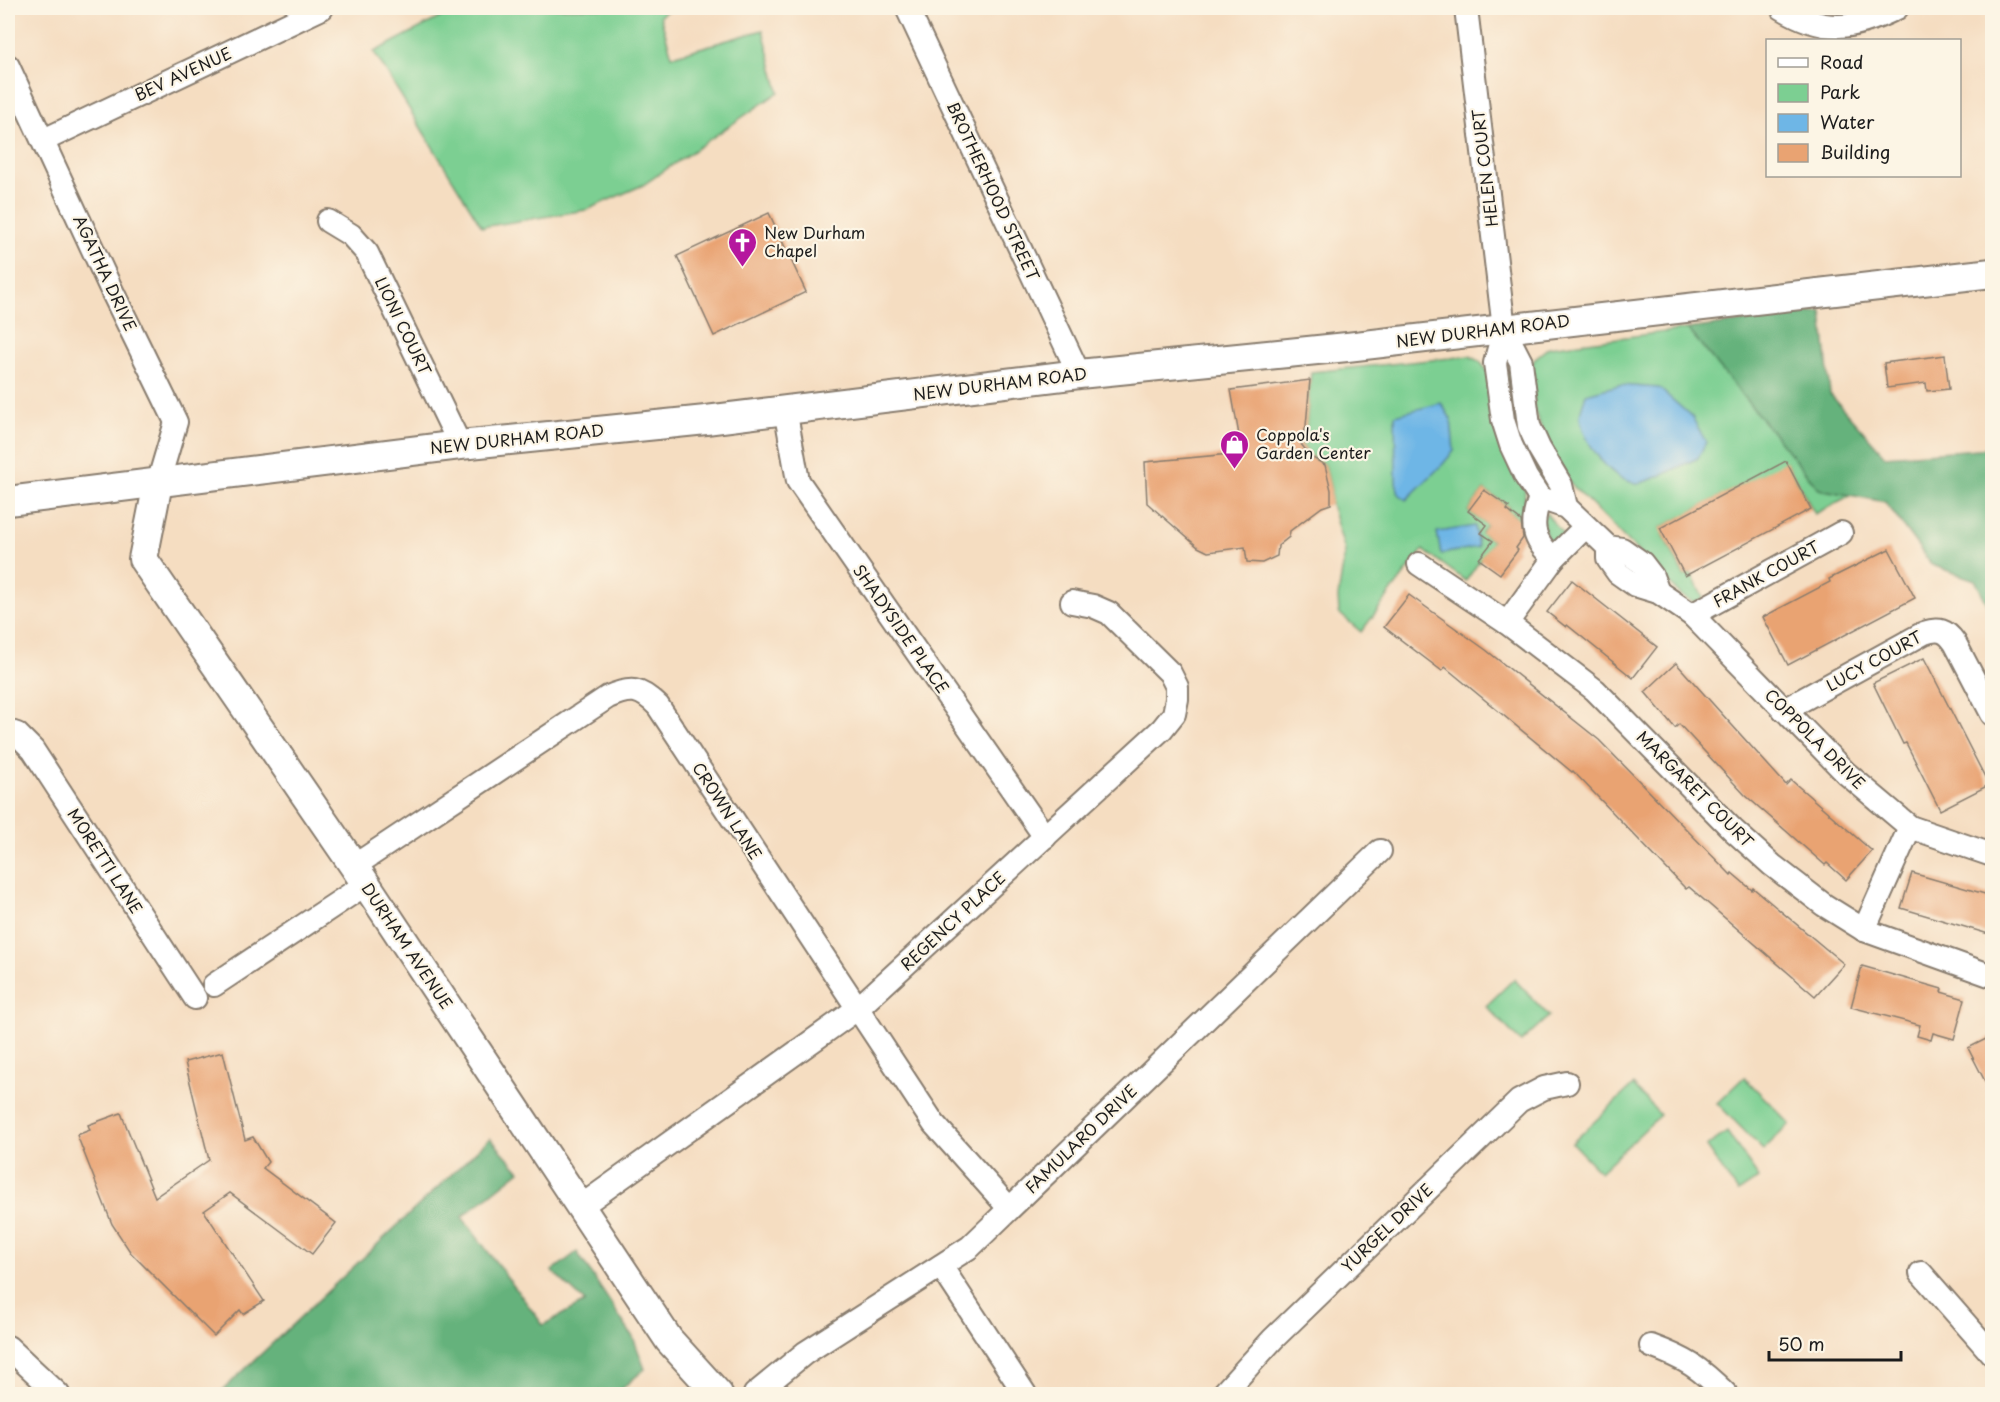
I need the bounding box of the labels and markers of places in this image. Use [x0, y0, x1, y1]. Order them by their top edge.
place label: New Durham Chapel [764, 220, 865, 262]
church icon: New Durham Chapel [727, 226, 759, 268]
place label: Coppola's Garden Center [1256, 422, 1371, 464]
shop icon: Coppola's Garden Center [1219, 428, 1251, 470]

